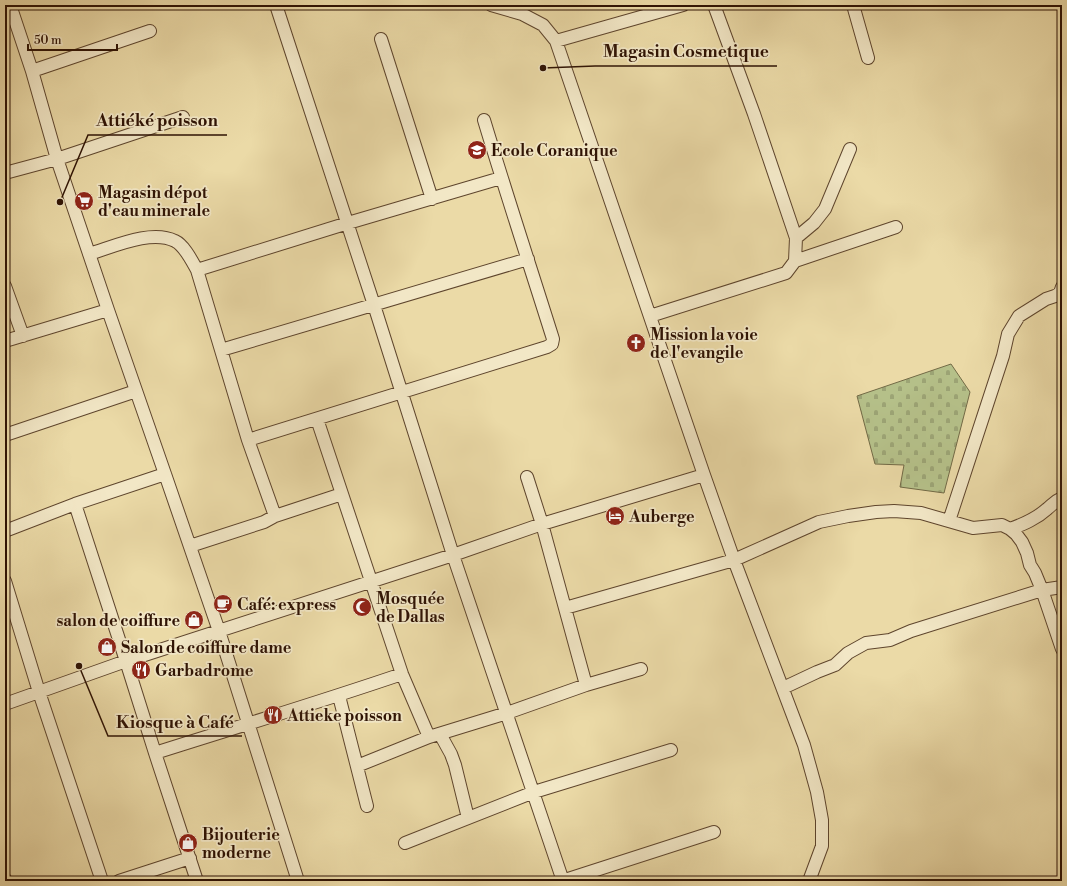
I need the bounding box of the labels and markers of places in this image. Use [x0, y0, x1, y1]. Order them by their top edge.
callout: Magasin Cosmetique [595, 37, 777, 66]
callout: Attiéké poisson [88, 106, 227, 135]
school or university icon: Ecole Coranique [466, 139, 488, 161]
place label: Ecole Coranique [491, 141, 618, 161]
place label: Magasin dépot d'eau minerale [98, 183, 211, 221]
supermarket icon: Magasin dépot d'eau minerale [73, 190, 95, 212]
place label: Mission la voie de l'evangile [650, 325, 758, 363]
church icon: Mission la voie de l'evangile [625, 332, 647, 354]
hotel icon: Auberge [604, 505, 626, 527]
place label: Auberge [628, 507, 695, 527]
place label: Mosquée de Dallas [376, 589, 445, 627]
cafe icon: Café: express [212, 593, 234, 615]
place label: Café: express [237, 595, 336, 615]
mosque icon: Mosquée de Dallas [351, 596, 373, 618]
shop icon: salon de coiffure [183, 609, 205, 631]
place label: salon de coiffure [56, 611, 180, 631]
shop icon: Salon de coiffure dame [96, 636, 118, 658]
place label: Salon de coiffure dame [121, 638, 292, 658]
restaurant icon: Garbadrome [130, 659, 152, 681]
place label: Garbadrome [155, 661, 254, 681]
restaurant icon: Attieke poisson [262, 704, 284, 726]
place label: Attieke poisson [286, 706, 402, 726]
callout: Kiosque à Café [108, 707, 242, 736]
place label: Bijouterie moderne [202, 825, 280, 863]
shop icon: Bijouterie moderne [177, 832, 199, 854]

